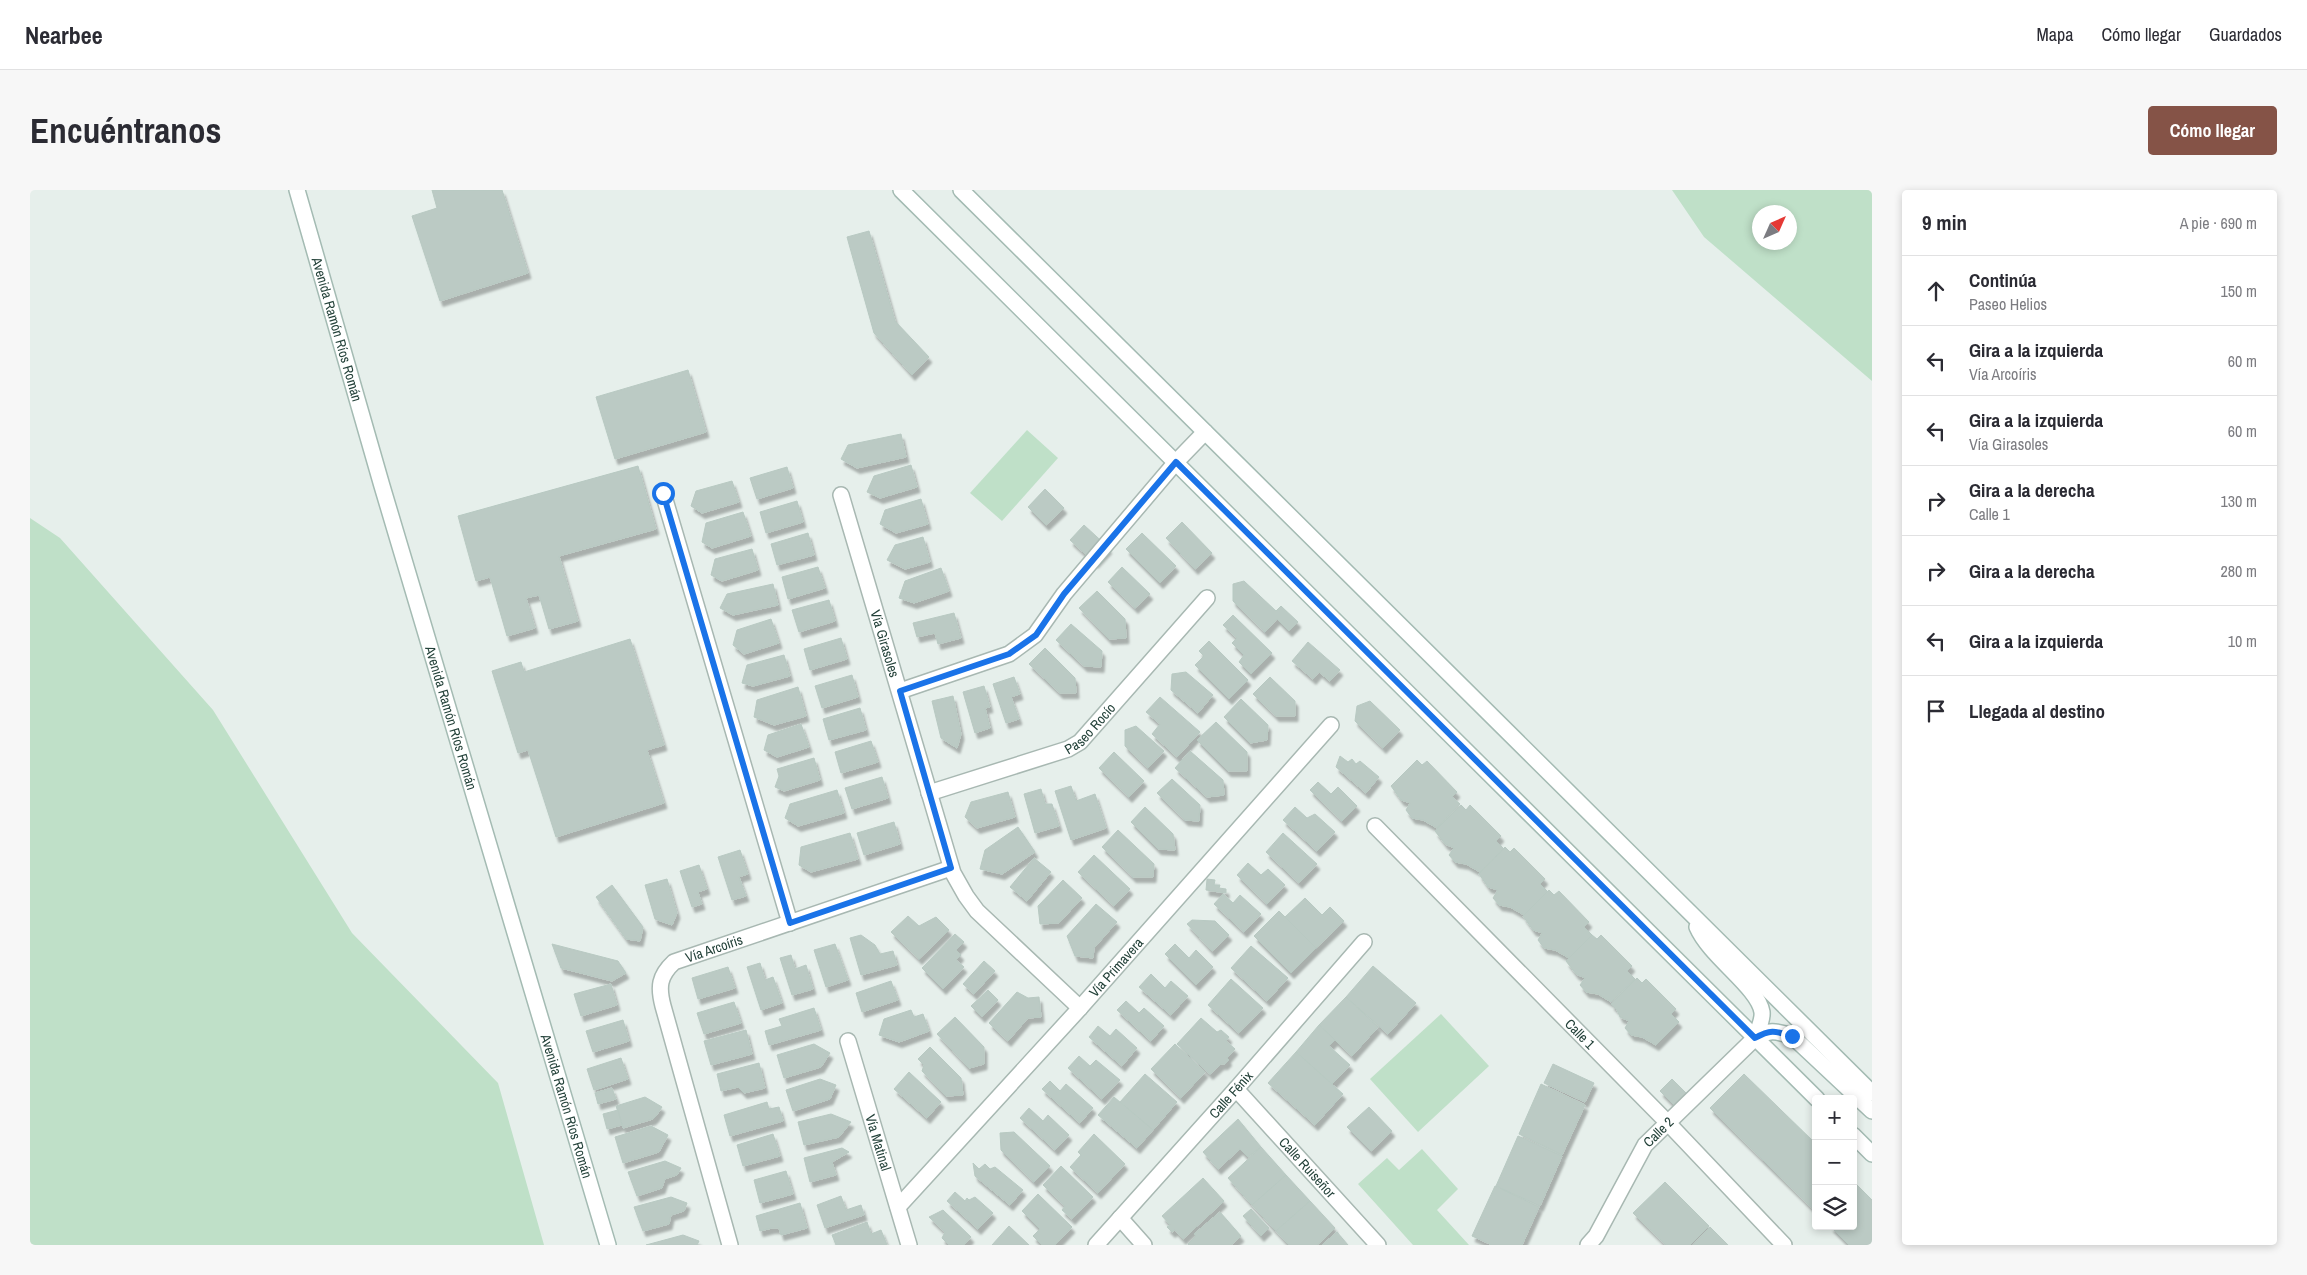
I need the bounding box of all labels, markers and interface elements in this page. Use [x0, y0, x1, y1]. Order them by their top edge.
text: Nearbee [25, 19, 103, 51]
text: Mapa [2036, 22, 2073, 47]
text: Cómo llegar [2101, 22, 2181, 47]
text: Guardados [2209, 22, 2282, 47]
button: Cómo llegar [2148, 106, 2277, 155]
text: Encuéntranos [30, 107, 221, 154]
north arrow [1752, 205, 1797, 250]
text: 9 min [1922, 208, 1967, 237]
text: A pie · 690 m [2180, 212, 2257, 234]
street label: Avenida Ramón Ríos Román [307, 254, 366, 404]
text: Continúa [1969, 267, 2037, 293]
icon: ahead [1922, 277, 1950, 305]
text: 150 m [2221, 280, 2257, 302]
text: Paseo Helios [1969, 293, 2047, 315]
text: Gira a la izquierda [1969, 337, 2103, 363]
icon: left [1922, 347, 1950, 375]
text: 60 m [2228, 350, 2257, 372]
text: Vía Arcoíris [1969, 363, 2037, 385]
text: Gira a la izquierda [1969, 407, 2103, 433]
icon: left [1922, 417, 1950, 445]
text: 60 m [2228, 420, 2257, 442]
text: Vía Girasoles [1969, 433, 2048, 455]
text: Gira a la derecha [1969, 477, 2095, 503]
route start [652, 482, 675, 505]
icon: right [1922, 487, 1950, 515]
text: 130 m [2221, 490, 2257, 512]
text: Calle 1 [1969, 503, 2010, 525]
icon: right [1922, 557, 1950, 585]
text: Gira a la derecha [1969, 558, 2095, 584]
text: 280 m [2221, 560, 2257, 582]
street label: Vía Girasoles [867, 608, 904, 680]
icon: left [1922, 627, 1950, 655]
text: Gira a la izquierda [1969, 628, 2103, 654]
text: 10 m [2228, 630, 2257, 652]
street label: Avenida Ramón Ríos Román [421, 643, 481, 792]
icon: arrive [1922, 697, 1950, 725]
text: Llegada al destino [1969, 698, 2105, 724]
street label: Paseo Rocío [1061, 699, 1119, 758]
street label: Vía Arcoíris [683, 930, 745, 966]
street label: Vía Primavera [1085, 934, 1147, 1001]
street label: Calle 1 [1561, 1015, 1599, 1053]
route end [1781, 1025, 1804, 1048]
street label: Avenida Ramón Ríos Román [536, 1031, 597, 1180]
street label: Calle Fénix [1205, 1067, 1257, 1122]
map controls [1812, 1095, 1857, 1230]
button: + [1812, 1095, 1857, 1140]
street label: Vía Matinal [861, 1112, 895, 1173]
street label: Calle 2 [1639, 1113, 1677, 1151]
street label: Calle Ruiseñor [1275, 1133, 1340, 1202]
button: − [1812, 1140, 1857, 1185]
button: layers [1812, 1185, 1857, 1230]

